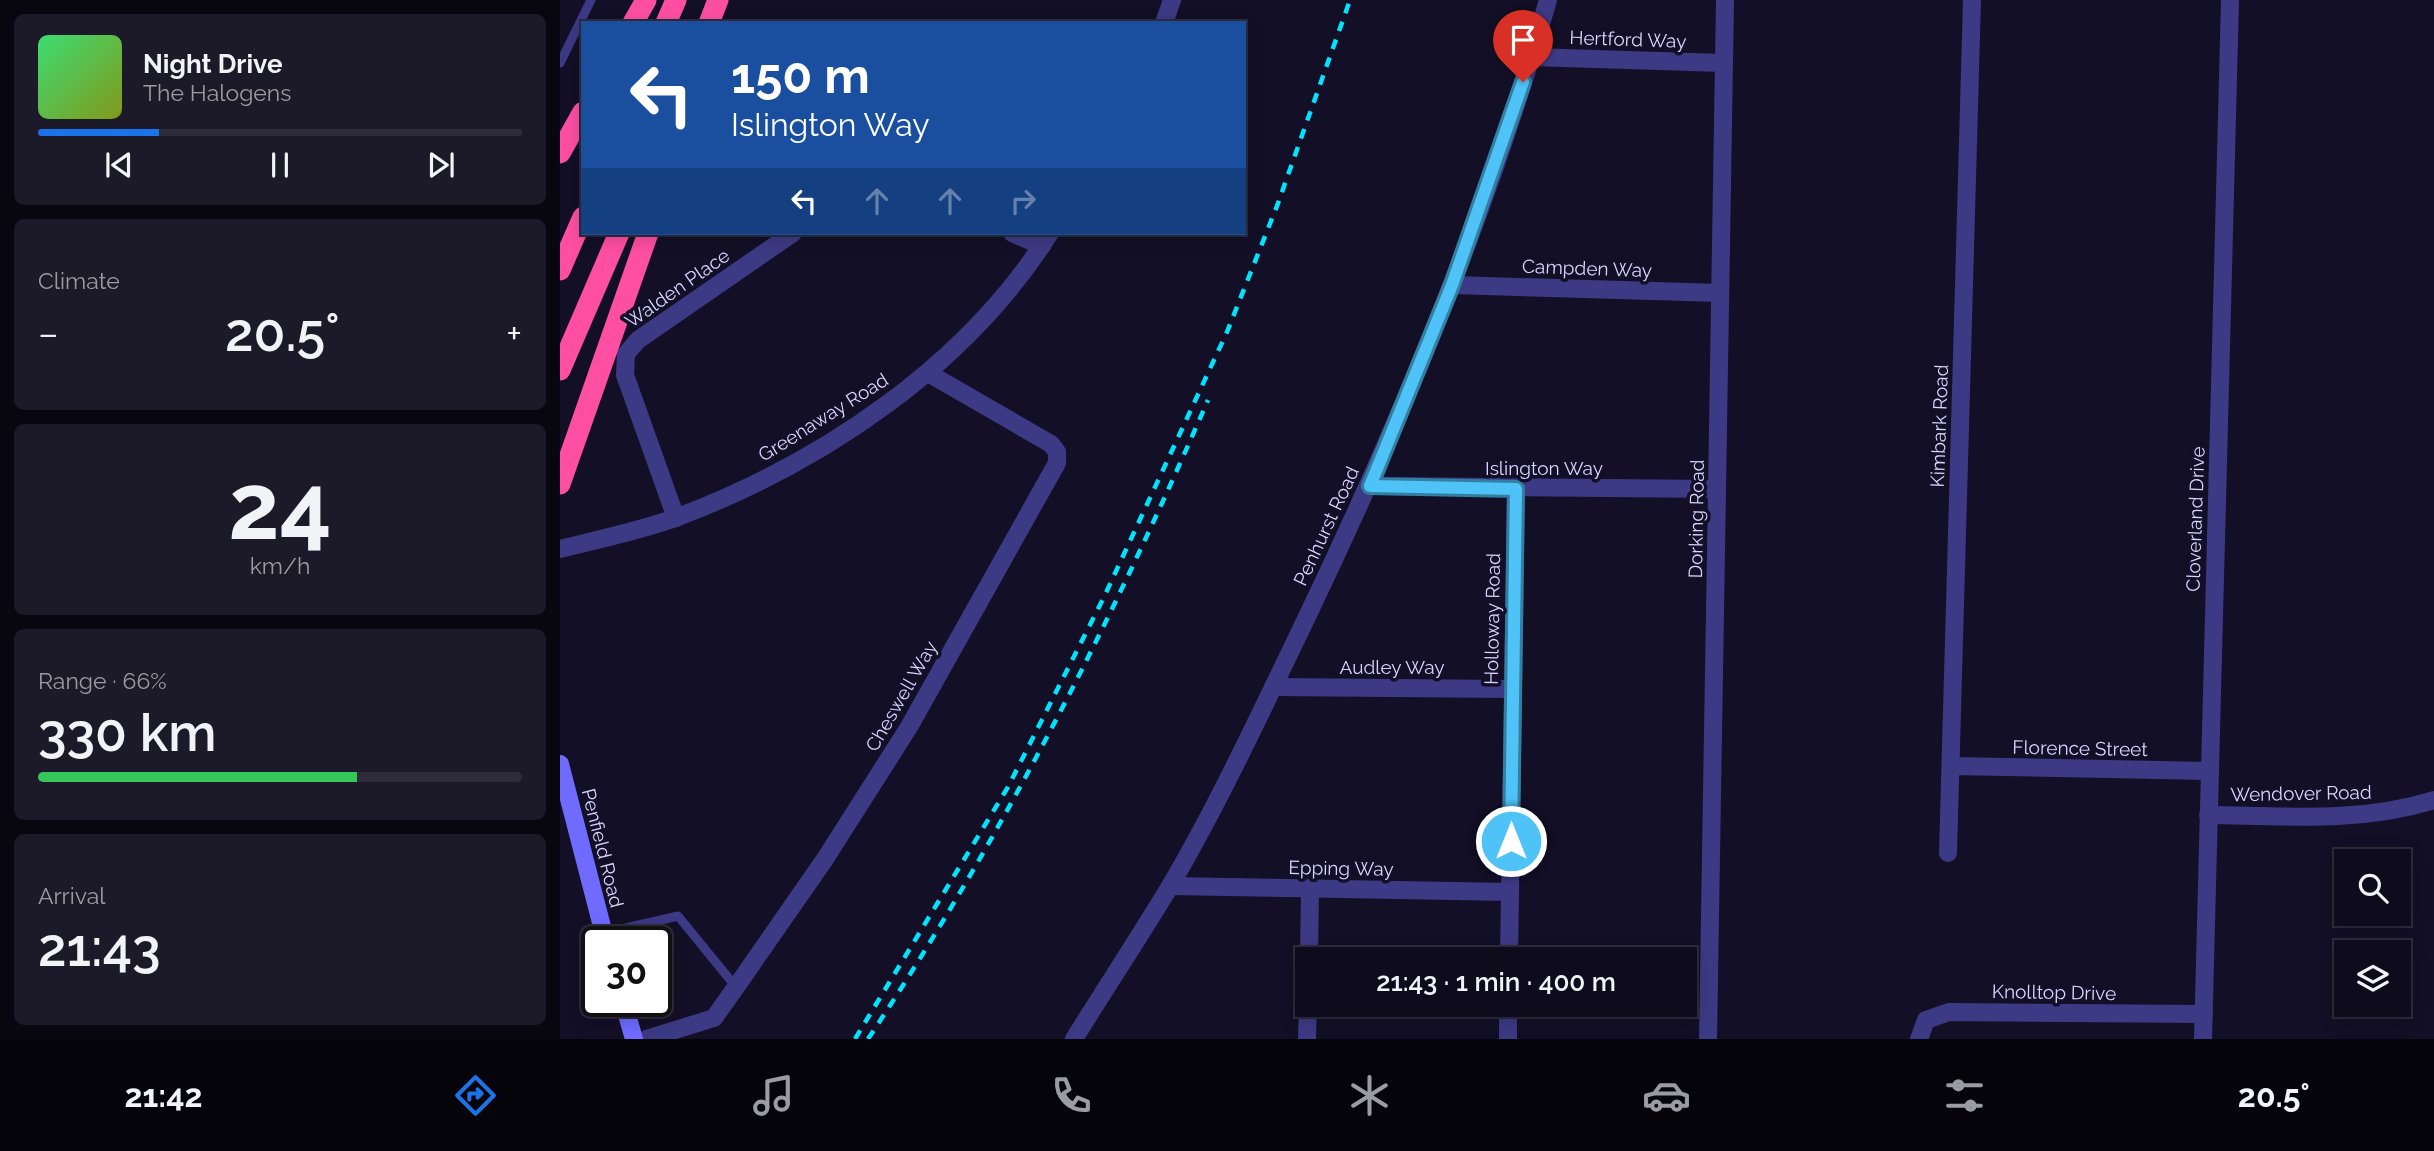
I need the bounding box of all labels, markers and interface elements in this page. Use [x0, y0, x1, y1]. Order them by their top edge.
pin [1493, 10, 1553, 82]
icon: arrive [1504, 21, 1542, 59]
street label: Hertford Way [1569, 26, 1687, 52]
text: 150 m [731, 47, 870, 104]
text: Night Drive [143, 49, 282, 79]
icon: left [616, 49, 707, 140]
text: The Halogens [143, 79, 291, 106]
text: Islington Way [731, 106, 930, 143]
icon: previous [100, 146, 138, 184]
icon: pause [261, 146, 299, 184]
icon: next [422, 146, 460, 184]
icon: left [785, 182, 823, 220]
icon: ahead [858, 182, 896, 220]
icon: ahead [931, 182, 969, 220]
icon: right [1004, 182, 1042, 220]
street label: Walden Place [621, 244, 733, 332]
street label: Campden Way [1522, 255, 1652, 281]
text: Climate [38, 267, 120, 294]
text: 20.5° [225, 302, 340, 363]
text: − [38, 311, 58, 356]
text: + [506, 311, 522, 356]
street label: Kimbark Road [1926, 364, 1952, 488]
street label: Greenaway Road [754, 368, 892, 466]
street label: Cloverland Drive [2181, 446, 2209, 592]
text: 24 [228, 453, 332, 560]
street label: Islington Way [1485, 457, 1603, 479]
street label: Dorking Road [1684, 459, 1708, 579]
street label: Penhurst Road [1289, 463, 1363, 589]
text: km/h [250, 552, 310, 579]
street label: Holloway Road [1480, 553, 1504, 685]
street label: Cheswell Way [861, 637, 941, 755]
street label: Audley Way [1340, 656, 1444, 678]
text: Range · 66% [38, 667, 167, 694]
text: 330 km [38, 702, 217, 763]
street label: Florence Street [2012, 736, 2148, 760]
street label: Wendover Road [2230, 781, 2372, 805]
street label: Penfield Road [578, 786, 628, 910]
position arrow [1474, 804, 1548, 878]
map controls [2334, 849, 2411, 1017]
button: search [2334, 849, 2411, 926]
street label: Epping Way [1288, 856, 1394, 880]
text: Arrival [38, 882, 105, 909]
text: 21:43 [38, 917, 161, 978]
speed limit sign: 30 [581, 926, 672, 1017]
button: layers [2334, 940, 2411, 1017]
text: 21:43 · 1 min · 400 m [1376, 967, 1616, 997]
street label: Knolltop Drive [1992, 980, 2116, 1004]
icon: directions [451, 1071, 500, 1120]
icon: music [749, 1071, 798, 1120]
icon: phone [1047, 1071, 1096, 1120]
icon: climate [1345, 1071, 1394, 1120]
icon: car [1642, 1071, 1691, 1120]
icon: filters [1940, 1071, 1989, 1120]
text: 21:42 [124, 1077, 202, 1114]
text: 20.5° [2238, 1077, 2310, 1114]

